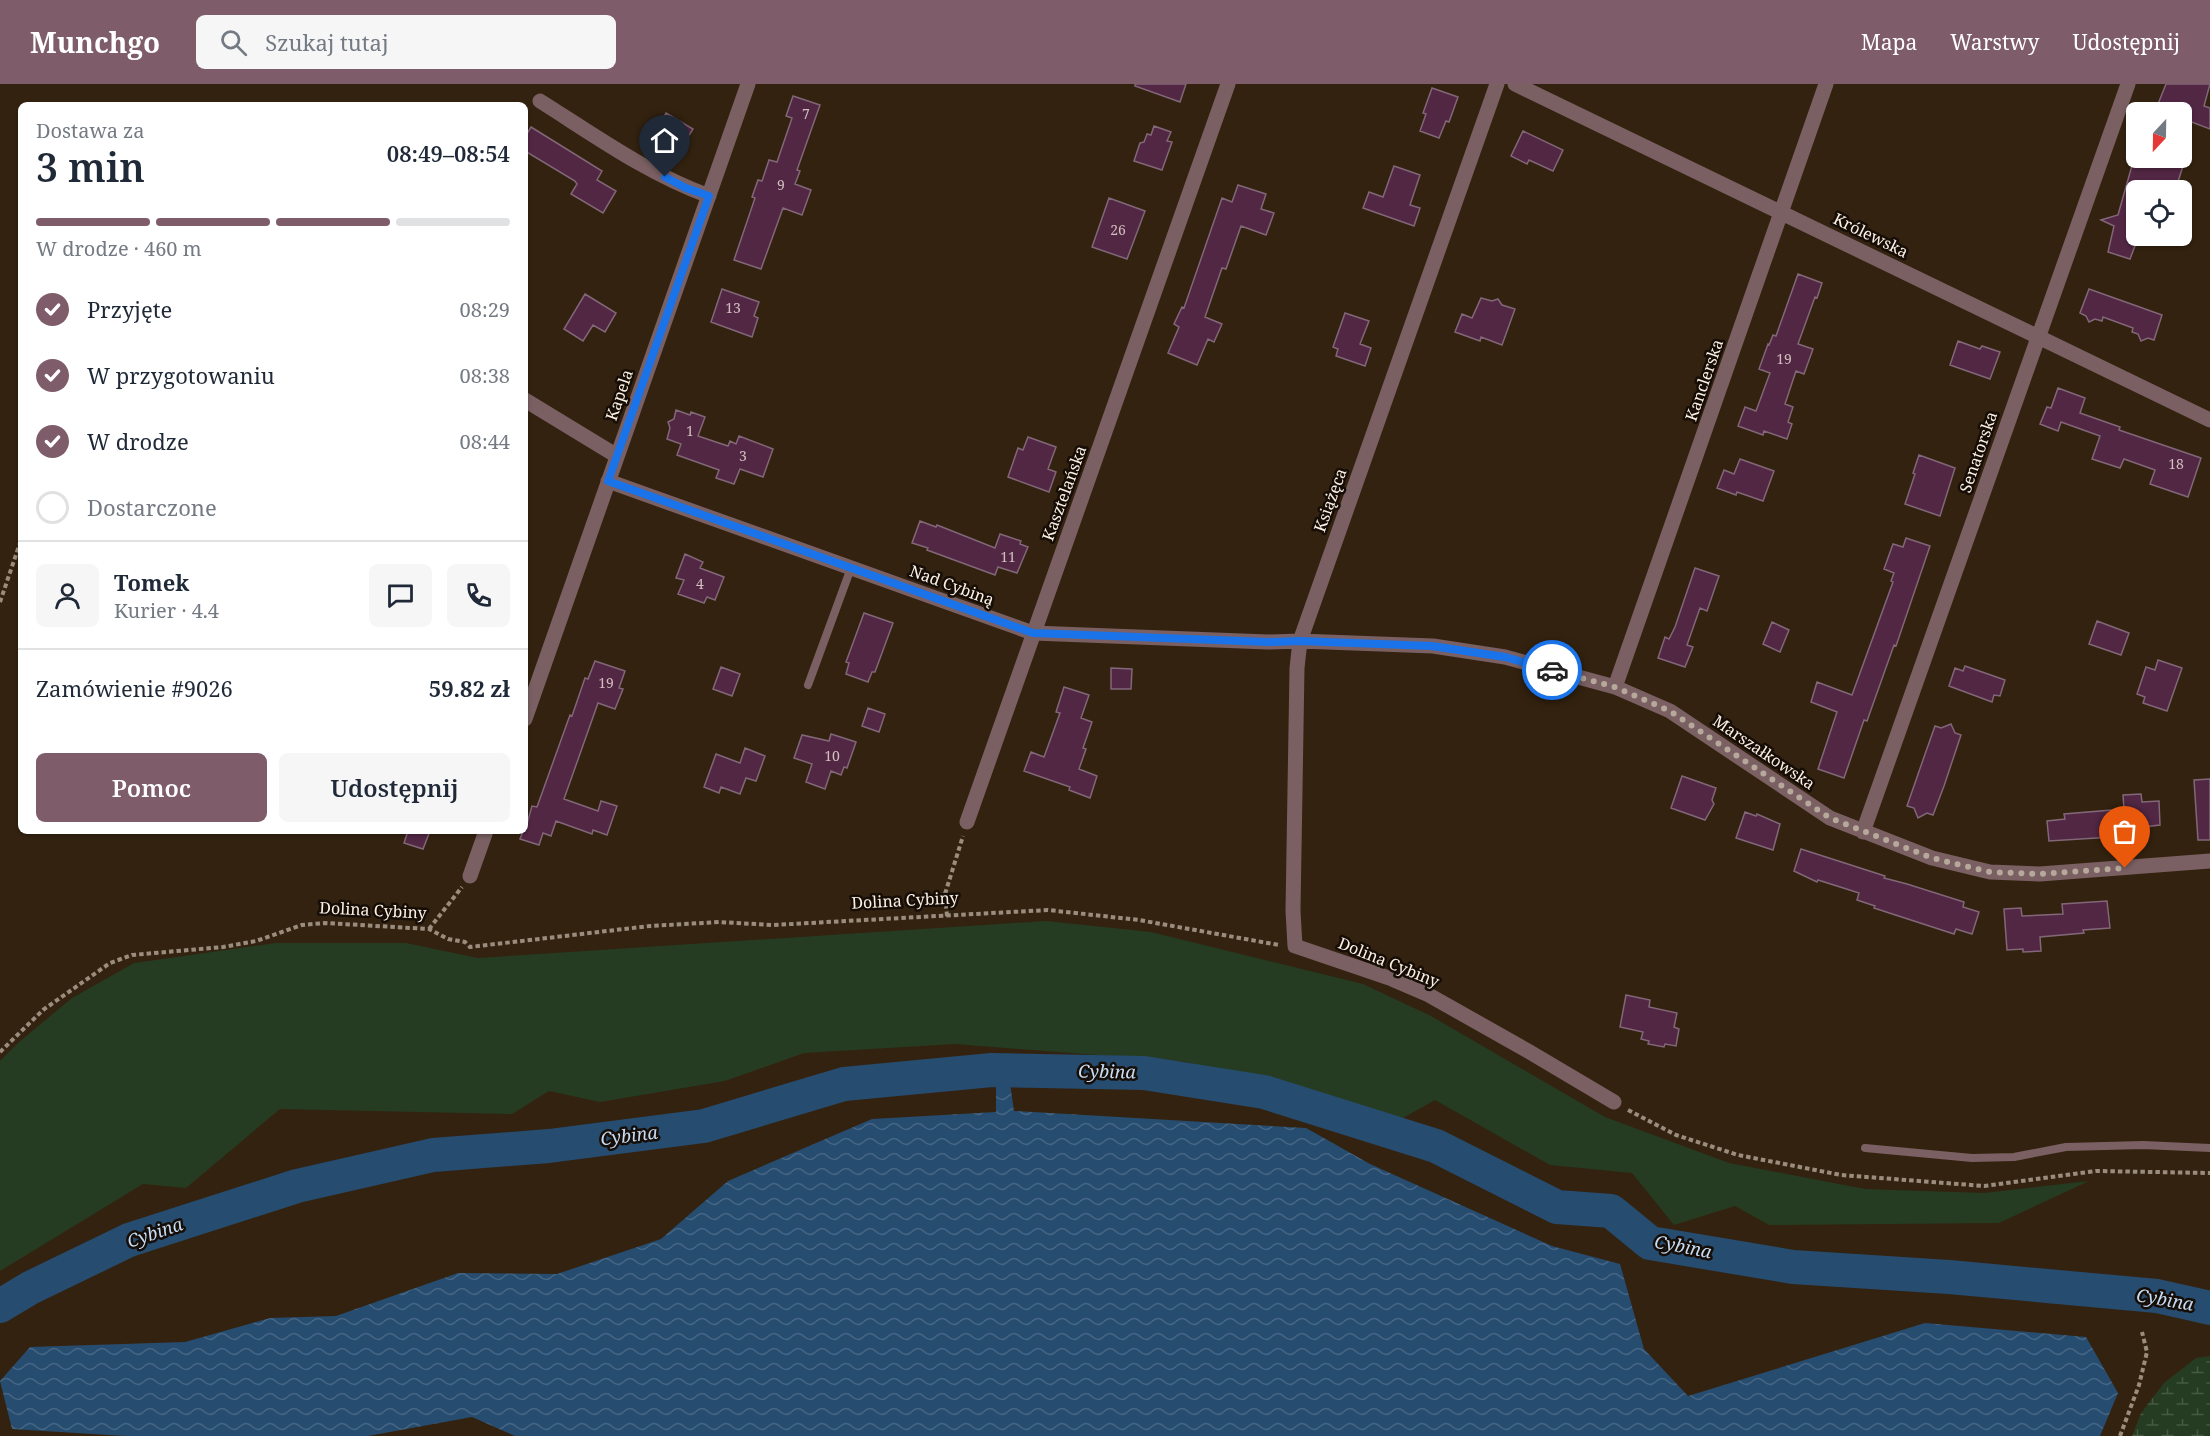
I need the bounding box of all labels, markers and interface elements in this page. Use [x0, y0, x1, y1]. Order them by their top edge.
search box [196, 15, 616, 69]
text: Munchgo [30, 23, 160, 61]
icon: search [217, 26, 250, 59]
text: Szukaj tutaj [265, 27, 389, 57]
text: Mapa [1861, 28, 1917, 56]
text: Warstwy [1950, 28, 2039, 56]
text: Udostępnij [2072, 28, 2180, 56]
north arrow [2126, 102, 2192, 168]
map controls [2126, 102, 2192, 246]
house number: 7 [802, 104, 810, 123]
pin [639, 115, 690, 177]
text: Dostawa za [36, 117, 145, 144]
icon: home [648, 124, 681, 157]
text: 08:49–08:54 [387, 138, 510, 168]
text: 3 min [36, 140, 145, 193]
house number: 9 [777, 175, 785, 194]
button: locate [2126, 180, 2192, 246]
street label: Królewska [1830, 207, 1912, 263]
house number: 26 [1110, 220, 1126, 239]
text: W drodze · 460 m [36, 235, 202, 262]
icon: check [36, 293, 69, 326]
text: Przyjęte [87, 294, 172, 324]
text: 08:29 [460, 296, 510, 323]
house number: 13 [725, 298, 741, 317]
street label: Kanclerska [1680, 336, 1728, 424]
house number: 19 [1776, 349, 1792, 368]
icon: check [36, 359, 69, 392]
text: W przygotowaniu [87, 360, 275, 390]
text: 08:38 [460, 362, 510, 389]
street label: Kapela [600, 367, 638, 423]
street label: Senatorska [1954, 408, 2002, 496]
house number: 1 [686, 421, 694, 440]
icon: check [36, 425, 69, 458]
text: W drodze [87, 426, 189, 456]
text: 08:44 [460, 428, 510, 455]
street label: Kasztelańska [1037, 442, 1091, 544]
house number: 3 [739, 446, 747, 465]
house number: 18 [2168, 454, 2184, 473]
street label: Książęca [1308, 465, 1352, 535]
text: Dostarczone [87, 492, 217, 522]
house number: 11 [1000, 547, 1016, 566]
street label: Nad Cybiną [907, 560, 997, 610]
button: person [36, 564, 99, 627]
button: chat [369, 564, 432, 627]
button: phone [447, 564, 510, 627]
text: Tomek [114, 567, 189, 597]
house number: 4 [696, 574, 704, 593]
text: Kurier · 4.4 [114, 597, 219, 624]
courier [1522, 640, 1582, 700]
icon: car [1536, 654, 1569, 687]
text: Zamówienie #9026 [36, 673, 233, 703]
text: 59.82 zł [429, 673, 510, 703]
house number: 19 [598, 673, 614, 692]
street label: Marszałkowska [1709, 710, 1819, 794]
house number: 10 [824, 746, 840, 765]
button: Pomoc [36, 753, 267, 822]
button: Udostępnij [279, 753, 510, 822]
pin [2099, 806, 2150, 868]
icon: bag [2108, 815, 2141, 848]
street label: Dolina Cybiny [851, 886, 960, 914]
street label: Dolina Cybiny [319, 896, 428, 924]
street label: Dolina Cybiny [1335, 932, 1444, 993]
water label: Cybina [1078, 1058, 1137, 1084]
water label: Cybina [599, 1120, 659, 1150]
water label: Cybina [124, 1211, 186, 1253]
water label: Cybina [1653, 1229, 1714, 1263]
water label: Cybina [2135, 1282, 2196, 1316]

